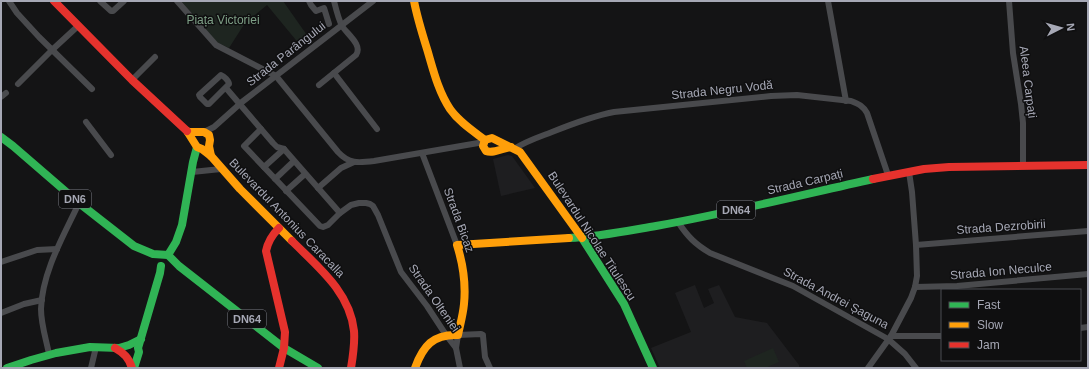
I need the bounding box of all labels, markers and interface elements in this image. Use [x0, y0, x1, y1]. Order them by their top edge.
north arrow [1041, 8, 1081, 48]
park label: Piața Victoriei [186, 13, 260, 27]
street label: Strada Parângului [244, 19, 328, 89]
text: N [1065, 22, 1077, 32]
street label: Aleea Carpați [1017, 45, 1039, 119]
street label: Strada Negru Vodă [671, 78, 774, 102]
street label: Bulevardul Antonius Caracalla [226, 156, 348, 281]
street label: Strada Carpați [766, 166, 844, 198]
street label: Bulevardul Nicolae Titulescu [545, 169, 639, 303]
street label: Strada Bicaz [441, 186, 477, 254]
road number: DN6 [59, 190, 91, 208]
road number: DN64 [717, 201, 755, 219]
street label: Strada Dezrobirii [956, 217, 1046, 237]
street label: Strada Ion Neculce [950, 260, 1053, 282]
street label: Strada Olteniei [405, 261, 463, 335]
street label: Strada Andrei Șaguna [781, 264, 891, 332]
legend [941, 289, 1081, 361]
text: Fast [977, 298, 1001, 312]
road number: DN64 [228, 310, 266, 328]
text: Slow [977, 318, 1003, 332]
text: Jam [977, 338, 1000, 352]

